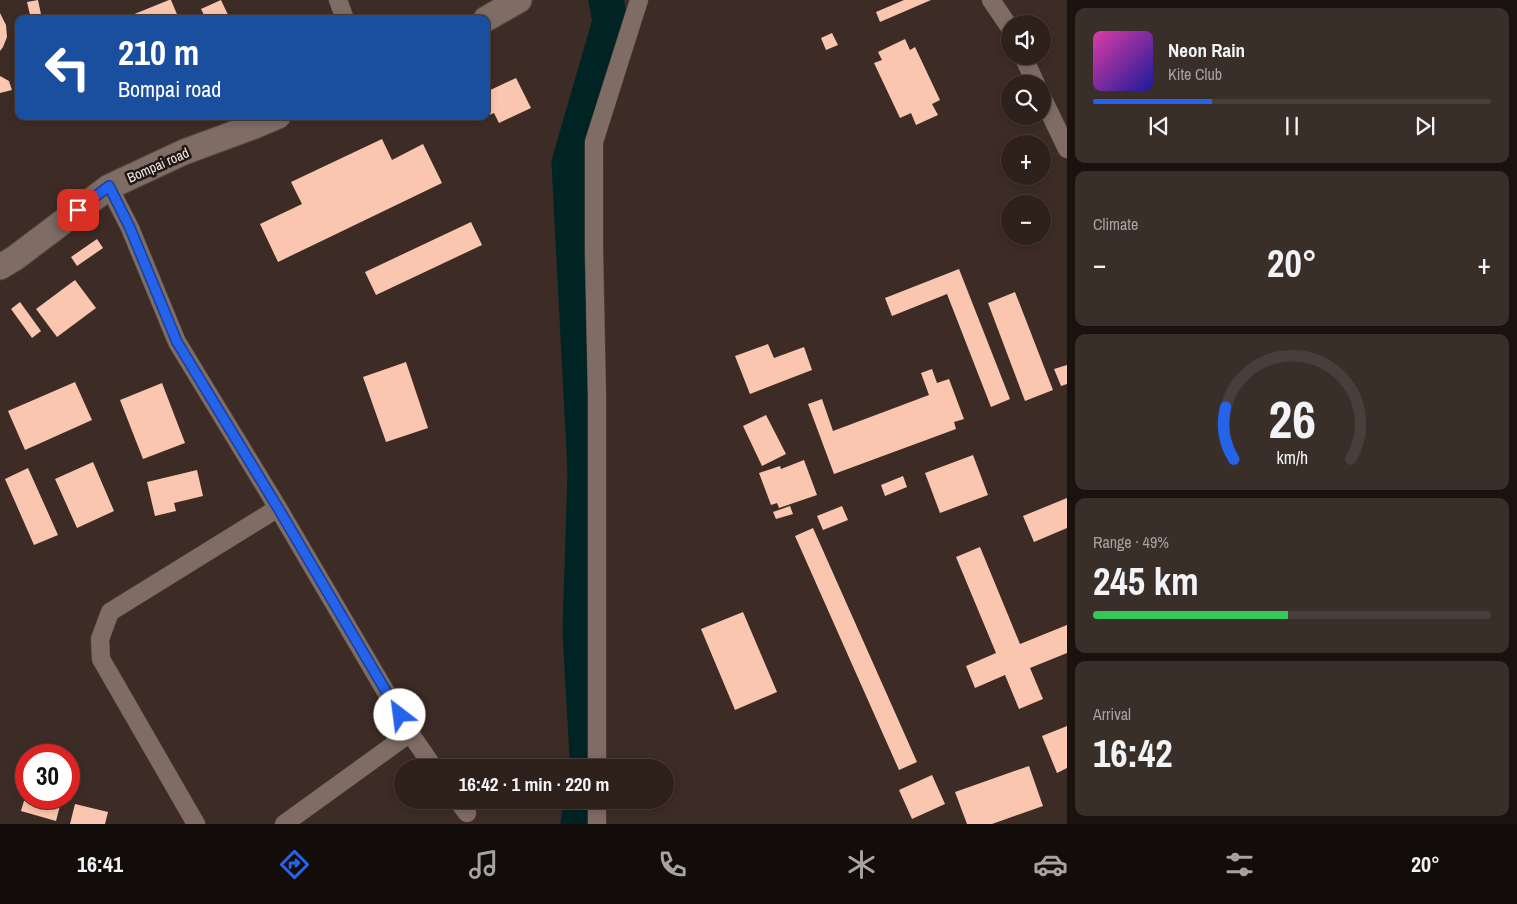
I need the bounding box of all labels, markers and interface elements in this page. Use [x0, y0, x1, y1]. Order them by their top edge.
map controls [1001, 15, 1051, 245]
button: sound [1001, 15, 1051, 65]
text: 210 m [118, 29, 199, 76]
icon: left [35, 35, 100, 100]
text: Neon Rain [1168, 37, 1245, 63]
text: Kite Club [1168, 63, 1222, 85]
text: Bompai road [118, 74, 221, 104]
button: search [1001, 75, 1051, 125]
icon: previous [1145, 112, 1173, 140]
icon: pause [1278, 112, 1306, 140]
icon: next [1411, 112, 1439, 140]
button: + [1001, 135, 1051, 185]
street label: Bompai road [124, 143, 192, 187]
pin [57, 189, 99, 231]
button: − [1001, 195, 1051, 245]
icon: arrive [64, 196, 92, 224]
text: Climate [1093, 213, 1138, 235]
text: 20° [1267, 238, 1317, 289]
text: − [1093, 245, 1106, 283]
text: + [1478, 245, 1491, 283]
text: 26 [1268, 384, 1316, 454]
text: km/h [1276, 446, 1308, 470]
text: Range · 49% [1093, 531, 1169, 553]
text: 245 km [1093, 556, 1199, 607]
position arrow [373, 688, 425, 740]
text: Arrival [1093, 703, 1131, 725]
text: 16:42 [1093, 728, 1173, 779]
speed limit sign: 30 [15, 744, 80, 809]
text: 16:42 · 1 min · 220 m [459, 771, 609, 797]
icon: directions [277, 847, 312, 882]
icon: music [466, 847, 501, 882]
icon: phone [655, 847, 690, 882]
icon: climate [844, 847, 879, 882]
icon: car [1033, 847, 1068, 882]
icon: filters [1222, 847, 1257, 882]
text: 16:41 [77, 849, 123, 879]
text: 20° [1411, 849, 1440, 879]

